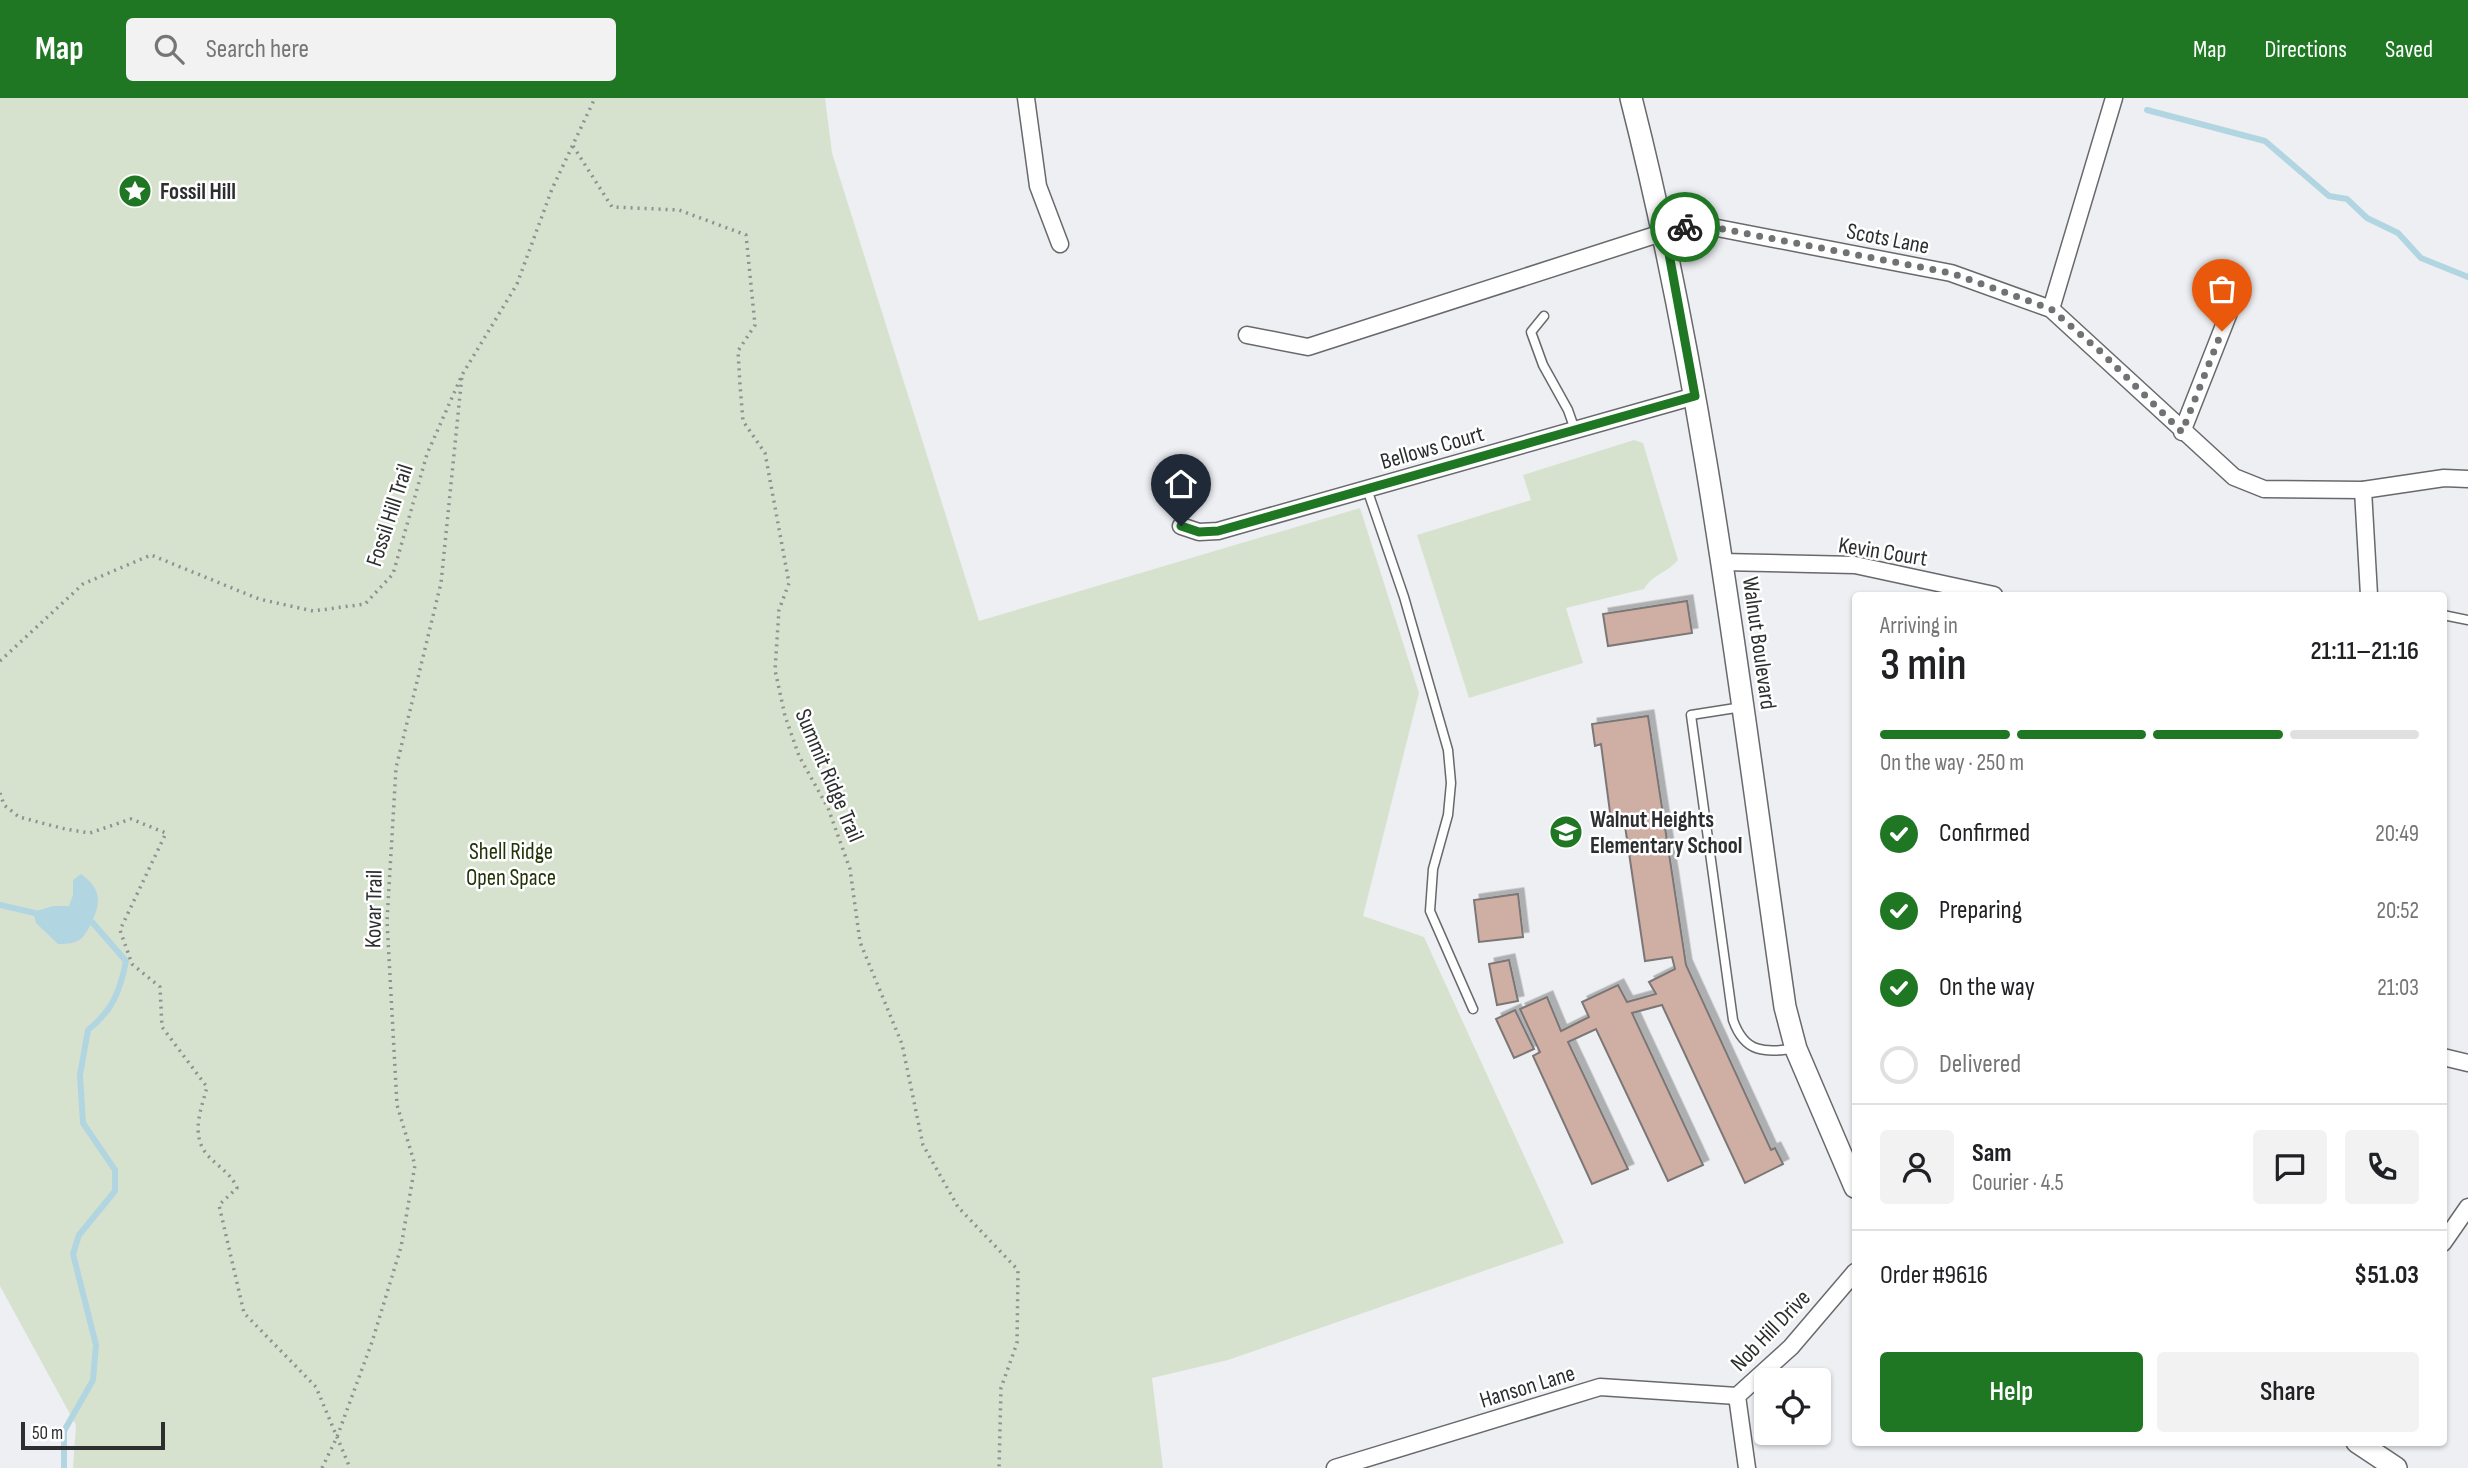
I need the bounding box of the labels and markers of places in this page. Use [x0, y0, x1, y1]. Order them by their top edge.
place icon: Fossil Hill [116, 172, 154, 210]
place label: Fossil Hill [160, 178, 236, 206]
pin [2192, 259, 2252, 331]
pin [1151, 454, 1211, 526]
place label: Walnut Heights Elementary School [1590, 806, 1742, 860]
school or university icon: Walnut Heights Elementary School [1547, 813, 1585, 851]

